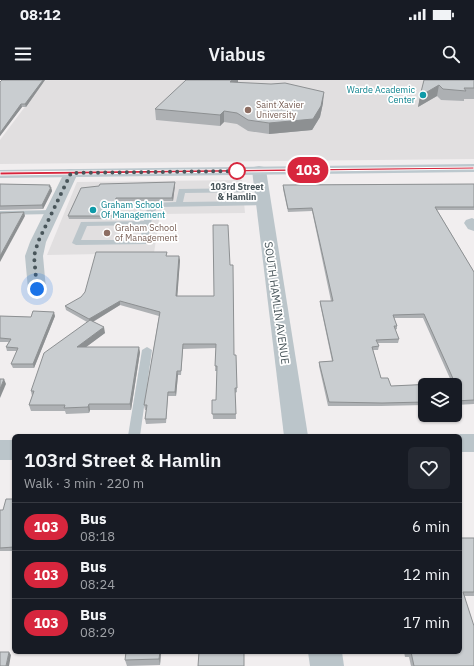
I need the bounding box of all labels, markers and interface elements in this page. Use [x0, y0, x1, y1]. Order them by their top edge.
text: 08:12 [20, 5, 61, 24]
icon: menu [12, 43, 34, 65]
text: Viabus [209, 43, 265, 66]
icon: search [440, 43, 462, 65]
place label: Warde Academic Center [347, 84, 416, 105]
marker: Warde Academic Center [418, 90, 428, 100]
place label: Saint Xavier University [256, 99, 304, 120]
marker: Saint Xavier University [243, 105, 253, 115]
line badge: 103 [285, 157, 331, 183]
text: 103 [295, 161, 321, 179]
marker: 103rd Street & Hamlin [228, 162, 246, 180]
place label: 103rd Street & Hamlin [210, 181, 264, 202]
place label: Graham School Of Management [101, 199, 165, 220]
marker: Graham School Of Management [88, 205, 98, 215]
place label: Graham School of Management [115, 222, 178, 243]
marker: Graham School of Management [102, 228, 112, 238]
street label: SOUTH HAMLIN AVENUE [261, 241, 293, 365]
your location [27, 279, 47, 299]
map controls [418, 378, 462, 422]
button: layers [418, 378, 462, 422]
button: heart [408, 447, 450, 489]
text: 103rd Street & Hamlin [24, 448, 221, 472]
text: Walk · 3 min · 220 m [24, 475, 144, 492]
text: Bus [80, 509, 107, 528]
text: 6 min [412, 517, 450, 536]
text: 103 [33, 518, 59, 536]
text: 08:18 [80, 528, 115, 545]
text: Bus [80, 557, 107, 576]
text: 12 min [403, 565, 450, 584]
text: 103 [33, 566, 59, 584]
text: 08:24 [80, 576, 115, 593]
text: Bus [80, 605, 107, 624]
text: 17 min [403, 613, 450, 632]
text: 103 [33, 614, 59, 632]
text: 08:29 [80, 624, 115, 641]

